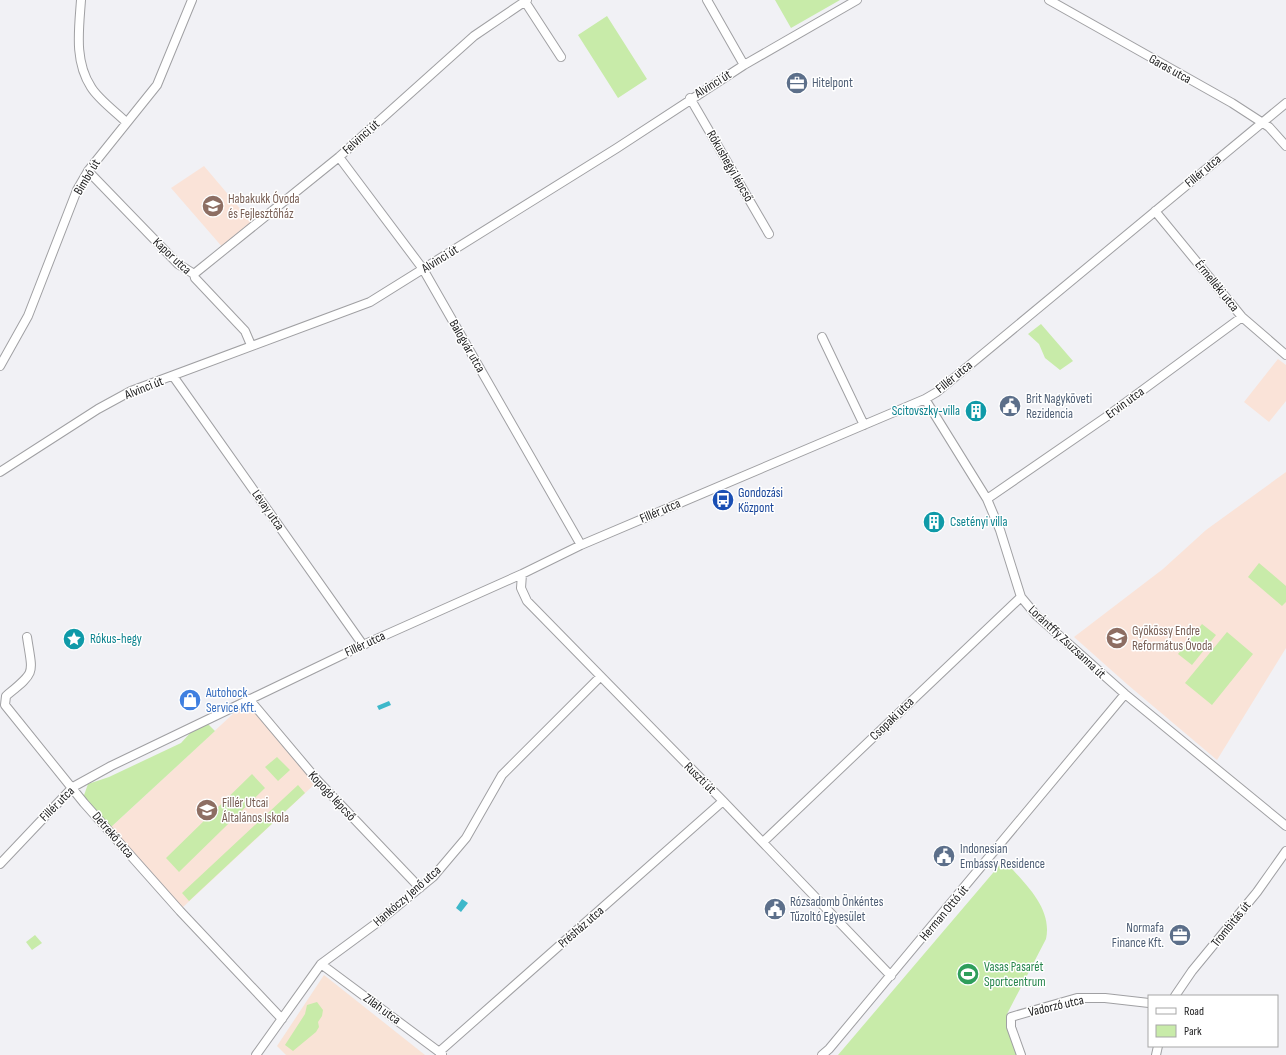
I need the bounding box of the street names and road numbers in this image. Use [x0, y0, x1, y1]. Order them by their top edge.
street label: Garas utca [1146, 51, 1194, 87]
street label: Alvinci út [691, 67, 734, 102]
street label: Felvinci út [339, 116, 383, 158]
street label: Rókushegyi lépcső [703, 127, 757, 205]
street label: Fillér utca [1181, 151, 1225, 191]
street label: Bimbó út [70, 156, 104, 198]
street label: Kapor utca [149, 234, 195, 278]
street label: Alvinci út [418, 242, 461, 277]
street label: Érmelléki utca [1191, 257, 1243, 315]
street label: Balogvár utca [445, 317, 489, 375]
street label: Fillér utca [932, 357, 976, 397]
street label: Alvinci út [121, 373, 166, 403]
street label: Ervin utca [1103, 384, 1147, 422]
street label: Lévay utca [248, 487, 288, 533]
street label: Fillér utca [637, 495, 683, 527]
street label: Lorántffy Zsuzsanna út [1025, 602, 1109, 682]
street label: Fillér utca [342, 628, 388, 660]
street label: Csopaki utca [867, 694, 917, 744]
street label: Ruszti út [681, 759, 719, 797]
street label: Kopogó lépcső [305, 768, 359, 824]
street label: Fillér utca [36, 783, 78, 825]
street label: Detrekő utca [89, 809, 137, 861]
street label: Hankóczy Jenő utca [370, 862, 444, 930]
street label: Herman Ottó út [916, 882, 972, 944]
street label: Trombitás út [1208, 898, 1254, 950]
street label: Présház utca [555, 903, 607, 951]
street label: Zilah utca [360, 990, 404, 1028]
street label: Vadorzó utca [1027, 992, 1085, 1020]

